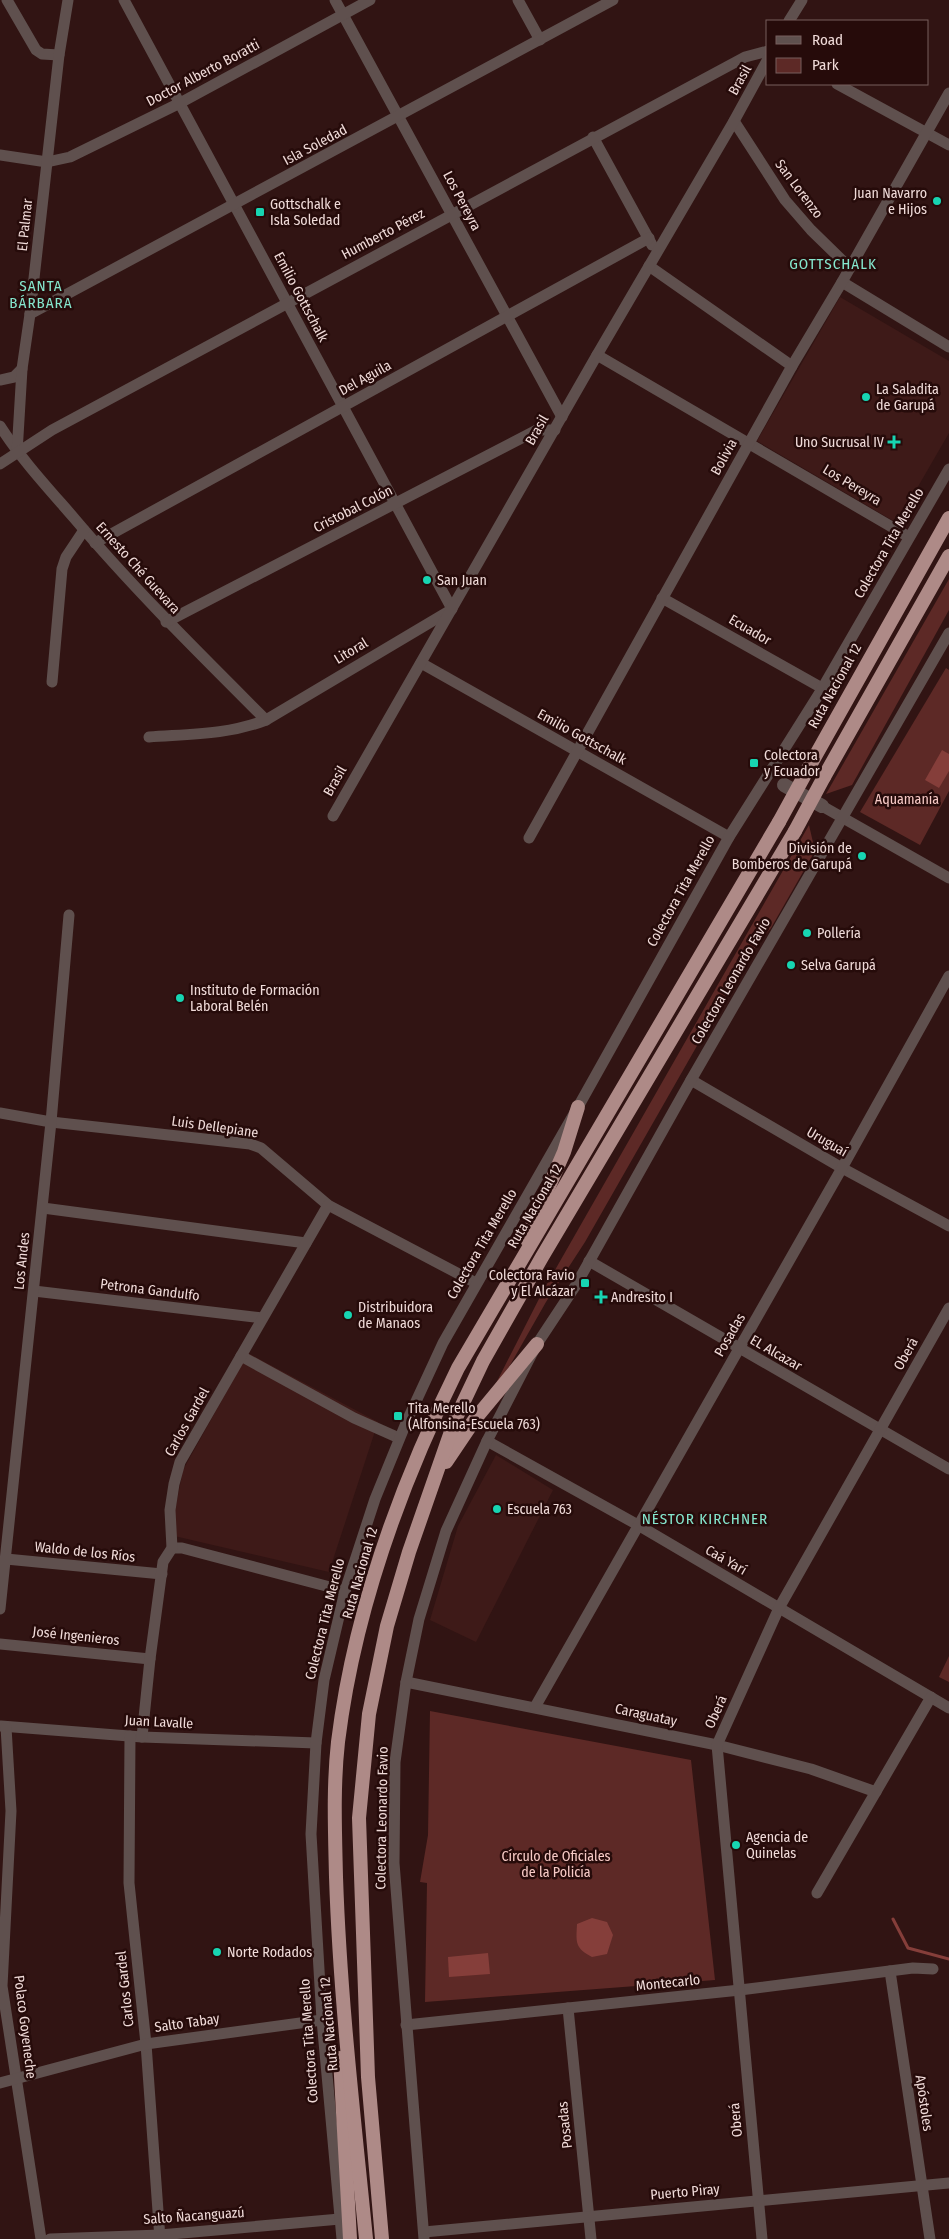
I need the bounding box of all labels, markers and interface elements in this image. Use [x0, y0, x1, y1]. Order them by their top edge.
legend [766, 20, 929, 85]
text: Road [812, 31, 843, 49]
street label: Doctor Alberto Boratti [143, 36, 263, 110]
text: Park [812, 56, 839, 74]
street label: Brasil [725, 62, 755, 98]
street label: Isla Soledad [280, 121, 350, 169]
street label: San Lorenzo [771, 156, 827, 222]
street label: Los Pereyra [439, 168, 485, 234]
place label: Juan Navarro e Hijos [854, 185, 927, 218]
marker: Juan Navarro e Hijos [931, 195, 943, 207]
place label: Gottschalk e Isla Soledad [270, 196, 341, 229]
street label: El Palmar [14, 198, 36, 252]
street label: Humberto Pérez [339, 205, 428, 263]
marker: Gottschalk e Isla Soledad [254, 206, 266, 218]
street label: Emilio Gottschalk [270, 249, 332, 345]
district label: GOTTSCHALK [789, 255, 877, 273]
district label: SANTA BÁRBARA [9, 277, 73, 312]
street label: Del Aguila [336, 357, 394, 399]
place label: La Saladita de Garupá [876, 381, 939, 414]
marker: La Saladita de Garupá [860, 391, 872, 403]
street label: Brasil [522, 412, 553, 448]
place label: Uno Sucrusal IV [795, 434, 885, 451]
street label: Bolivia [707, 436, 741, 478]
marker: Uno Sucrusal IV [888, 436, 900, 448]
street label: Los Pereyra [820, 461, 884, 509]
street label: Cristobal Colón [311, 482, 395, 536]
street label: Colectora Tita Merello [850, 485, 928, 601]
street label: Ernesto Ché Guevara [92, 519, 184, 617]
place label: San Juan [437, 572, 487, 589]
marker: San Juan [421, 574, 433, 586]
street label: Ecuador [726, 611, 774, 649]
street label: Litoral [331, 634, 371, 668]
street label: Ruta Nacional 12 [805, 641, 865, 731]
street label: Emilio Gottschalk [534, 705, 630, 769]
place label: Colectora y Ecuador [764, 747, 820, 780]
marker: Colectora y Ecuador [748, 757, 760, 769]
street label: Brasil [320, 763, 351, 799]
park label: Aquamanía [875, 791, 939, 808]
street label: Colectora Tita Merello [643, 832, 719, 950]
place label: División de Bomberos de Garupá [732, 840, 852, 873]
marker: División de Bomberos de Garupá [856, 850, 868, 862]
street label: Colectora Leonardo Favio [688, 915, 774, 1047]
place label: Pollería [817, 925, 861, 942]
marker: Pollería [801, 927, 813, 939]
place label: Selva Garupá [801, 957, 876, 974]
marker: Selva Garupá [785, 959, 797, 971]
place label: Instituto de Formación Laboral Belén [190, 982, 320, 1015]
marker: Instituto de Formación Laboral Belén [174, 992, 186, 1004]
street label: Luis Dellepiane [170, 1112, 260, 1142]
street label: Uruguaí [803, 1123, 851, 1161]
street label: Ruta Nacional 12 [504, 1161, 566, 1251]
street label: Colectora Tita Merello [443, 1186, 521, 1302]
street label: Los Andes [11, 1231, 33, 1291]
place label: Colectora Favio y El Alcázar [489, 1267, 575, 1300]
street label: Petrona Gandulfo [99, 1275, 201, 1305]
marker: Colectora Favio y El Alcázar [579, 1277, 591, 1289]
place label: Andresito I [611, 1289, 673, 1306]
marker: Andresito I [595, 1291, 607, 1303]
place label: Distribuidora de Manaos [358, 1299, 433, 1332]
marker: Distribuidora de Manaos [342, 1309, 354, 1321]
street label: Posadas [711, 1310, 749, 1360]
street label: EL Alcazar [747, 1331, 805, 1375]
street label: Oberá [890, 1335, 922, 1373]
street label: Carlos Gardel [161, 1384, 213, 1460]
place label: Tita Merello (Alfonsina-Escuela 763) [408, 1400, 540, 1433]
marker: Tita Merello (Alfonsina-Escuela 763) [392, 1410, 404, 1422]
place label: Escuela 763 [507, 1501, 572, 1518]
marker: Escuela 763 [491, 1503, 503, 1515]
district label: NÉSTOR KIRCHNER [642, 1510, 768, 1528]
street label: Ruta Nacional 12 [339, 1525, 381, 1621]
street label: Waldo de los Ríos [34, 1538, 136, 1566]
street label: Caá Yarí [702, 1541, 750, 1579]
street label: Colectora Tita Merello [302, 1556, 348, 1682]
street label: José Ingenieros [32, 1623, 120, 1649]
street label: Oberá [701, 1693, 731, 1731]
street label: Caraguatay [613, 1700, 679, 1730]
street label: Juan Lavalle [124, 1712, 194, 1732]
street label: Colectora Leonardo Favio [372, 1746, 392, 1890]
place label: Agencia de Quinelas [746, 1829, 808, 1862]
marker: Agencia de Quinelas [730, 1839, 742, 1851]
park label: Círculo de Oficiales de la Policía [501, 1848, 611, 1881]
place label: Norte Rodados [227, 1944, 312, 1961]
marker: Norte Rodados [211, 1946, 223, 1958]
street label: Carlos Gardel [113, 1950, 137, 2028]
street label: Montecarlo [635, 1971, 701, 1995]
street label: Polaco Goyeneche [10, 1974, 40, 2080]
street label: Ruta Nacional 12 [316, 1976, 342, 2072]
street label: Colectora Tita Merello [296, 1978, 322, 2104]
street label: Salto Tabay [154, 2010, 221, 2036]
street label: Apóstoles [912, 2074, 936, 2132]
street label: Posadas [554, 2101, 576, 2149]
street label: Oberá [726, 2102, 746, 2138]
street label: Puerto Piray [650, 2180, 721, 2203]
street label: Salto Ñacanguazú [143, 2204, 245, 2228]

